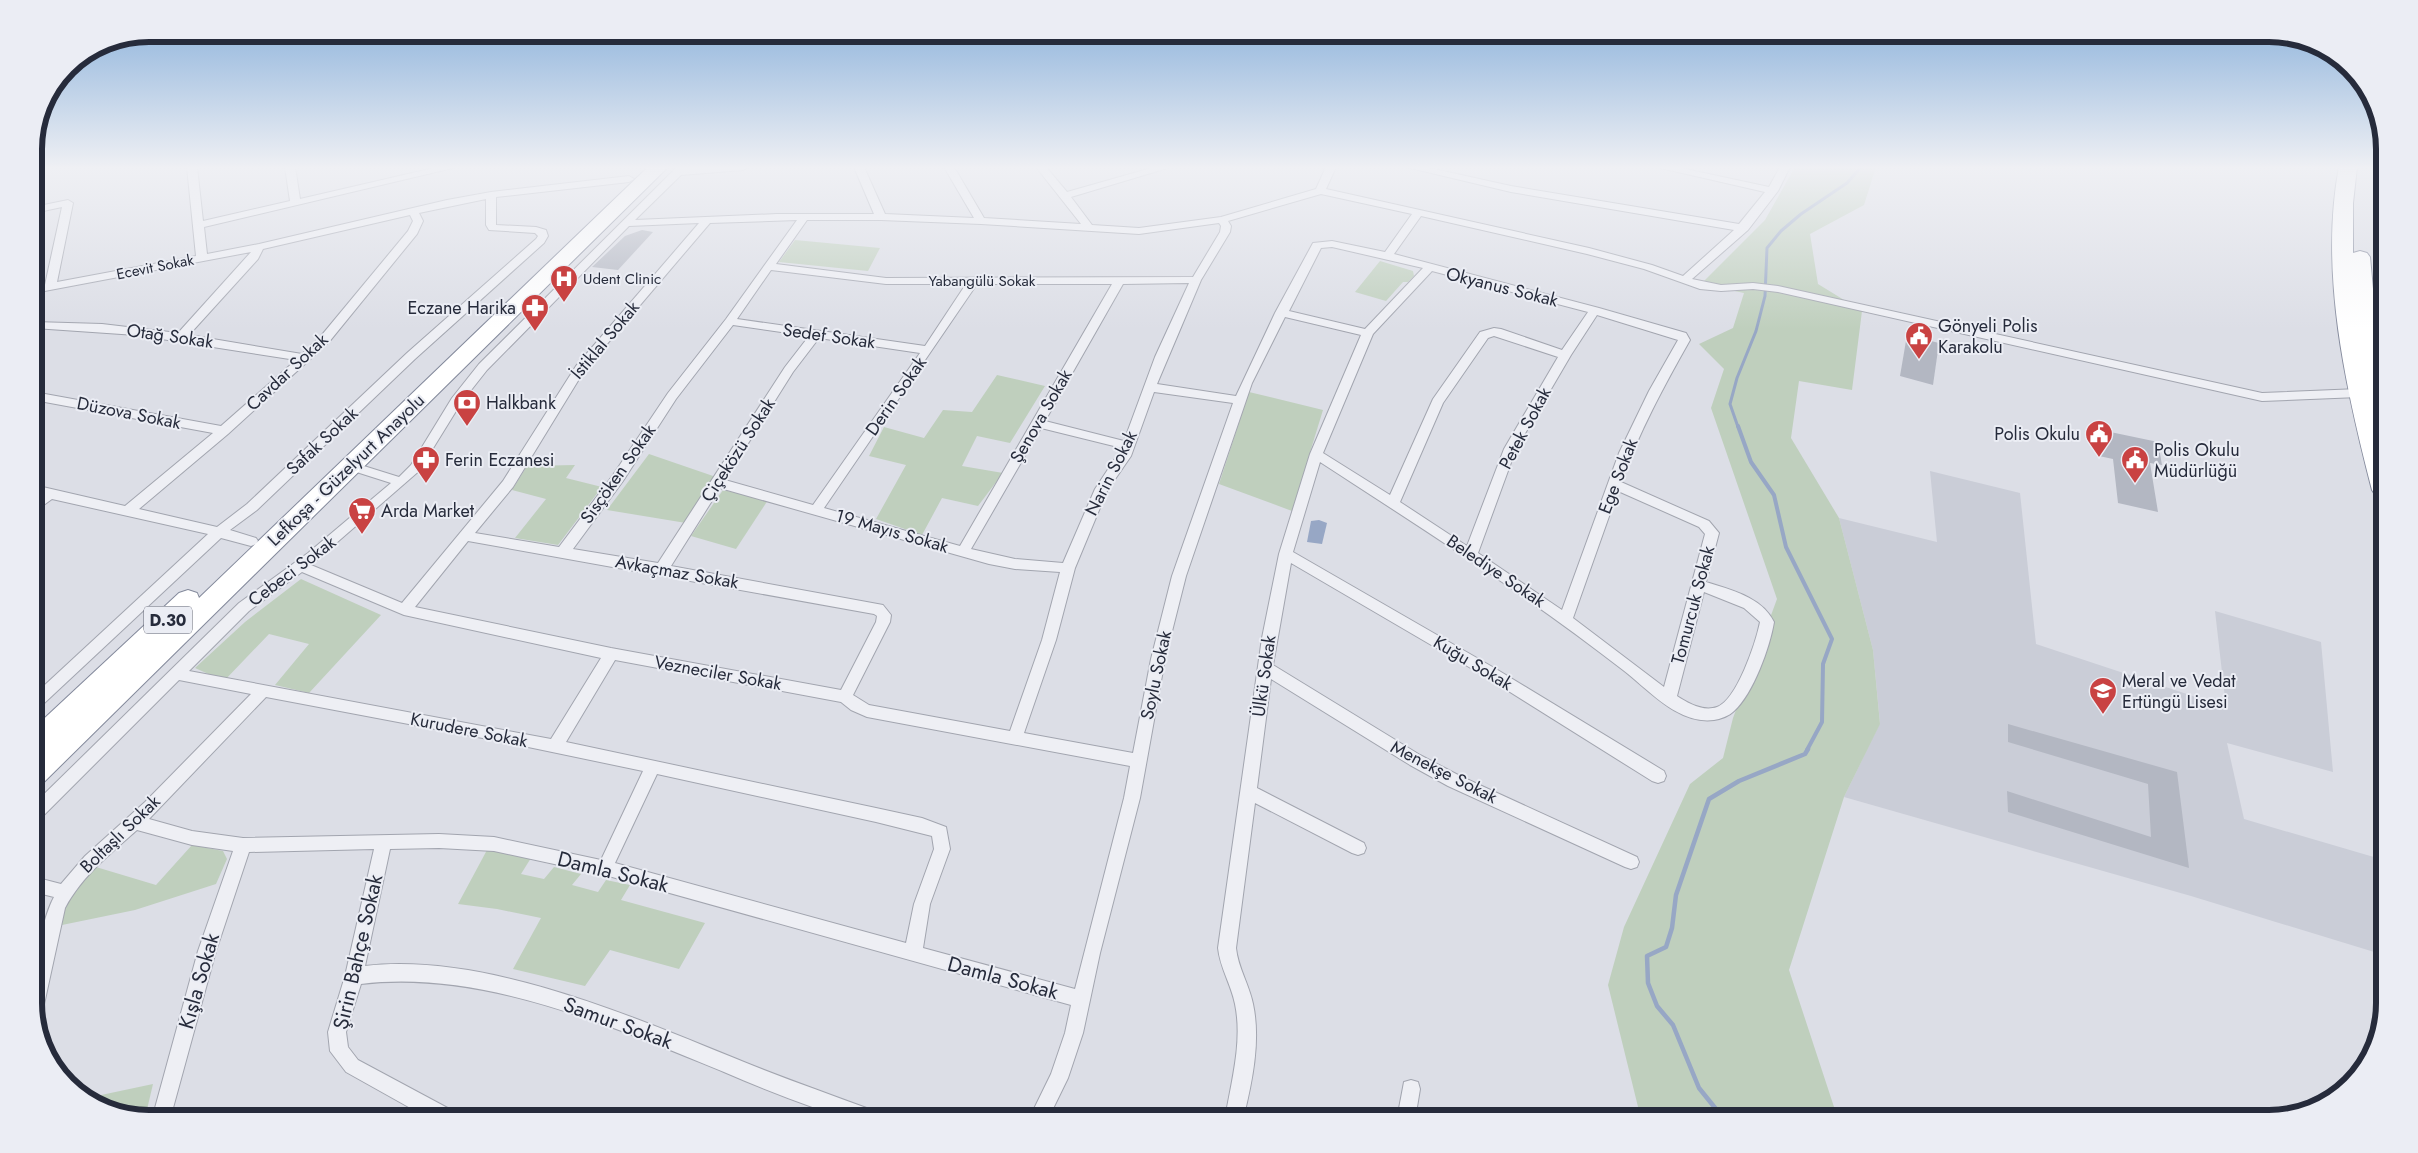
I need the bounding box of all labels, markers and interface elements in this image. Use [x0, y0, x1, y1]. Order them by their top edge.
street label: Ecevit Sokak [114, 249, 196, 285]
street label: Okyanus Sokak [1443, 261, 1561, 314]
hospital icon: Udent Clinic [549, 264, 579, 303]
place label: Udent Clinic [583, 268, 661, 290]
street label: Yabangülü Sokak [929, 270, 1036, 292]
pharmacy icon: Eczane Harika [520, 293, 550, 332]
place label: Eczane Harika [407, 295, 516, 321]
street label: İstiklal Sokak [564, 295, 646, 385]
place label: Gönyeli Polis Karakolu [1938, 313, 2038, 360]
street label: Otağ Sokak [125, 317, 215, 355]
street label: Sedef Sokak [781, 317, 877, 355]
public building icon: Gönyeli Polis Karakolu [1904, 321, 1934, 360]
street label: Cavdar Sokak [240, 327, 334, 417]
street label: Derin Sokak [859, 351, 933, 441]
street label: Şenova Sokak [1004, 364, 1078, 468]
street label: Petek Sokak [1492, 382, 1558, 474]
street label: Lefkoşa - Güzelyurt Anayolu [262, 388, 430, 552]
bank icon: Halkbank [452, 388, 482, 427]
street label: Düzova Sokak [75, 390, 183, 436]
place label: Halkbank [486, 390, 556, 416]
street label: Çiçeközü Sokak [695, 393, 781, 507]
street label: Safak Sokak [280, 401, 364, 481]
street label: Sisçöken Sokak [574, 419, 662, 529]
public building icon: Polis Okulu [2084, 419, 2114, 458]
place label: Polis Okulu [1994, 421, 2080, 447]
street label: Narin Sokak [1078, 426, 1144, 520]
street label: Ege Sokak [1592, 434, 1644, 518]
place label: Polis Okulu Müdürlüğü [2154, 437, 2240, 484]
pharmacy icon: Ferin Eczanesi [411, 445, 441, 484]
public building icon: Polis Okulu Müdürlüğü [2120, 445, 2150, 484]
place label: Ferin Eczanesi [445, 447, 555, 473]
supermarket icon: Arda Market [347, 496, 377, 535]
place label: Arda Market [381, 498, 475, 524]
street label: 19 Mayıs Sokak [832, 502, 952, 560]
street label: Belediye Sokak [1441, 528, 1551, 614]
street label: Cebeci Sokak [243, 529, 341, 613]
street label: Tomurcuk Sokak [1665, 543, 1721, 667]
street label: Avkaçmaz Sokak [613, 548, 741, 596]
road number: D.30 [144, 606, 192, 634]
street label: Soylu Sokak [1134, 628, 1178, 722]
street label: Kuğu Sokak [1428, 629, 1518, 697]
street label: Ülkü Sokak [1245, 633, 1283, 719]
street label: Vezneciler Sokak [652, 649, 784, 697]
place label: Meral ve Vedat Ertüngü Lisesi [2122, 668, 2236, 715]
school or university icon: Meral ve Vedat Ertüngü Lisesi [2088, 676, 2118, 715]
street label: Kurudere Sokak [408, 706, 530, 754]
street label: Menekşe Sokak [1386, 734, 1502, 810]
street label: Boltaşlı Sokak [74, 789, 166, 879]
street label: Damla Sokak [554, 844, 672, 900]
street label: Şirin Bahçe Sokak [326, 871, 391, 1033]
street label: Kışla Sokak [171, 929, 227, 1033]
street label: Damla Sokak [944, 949, 1062, 1007]
street label: Samur Sokak [559, 989, 677, 1057]

